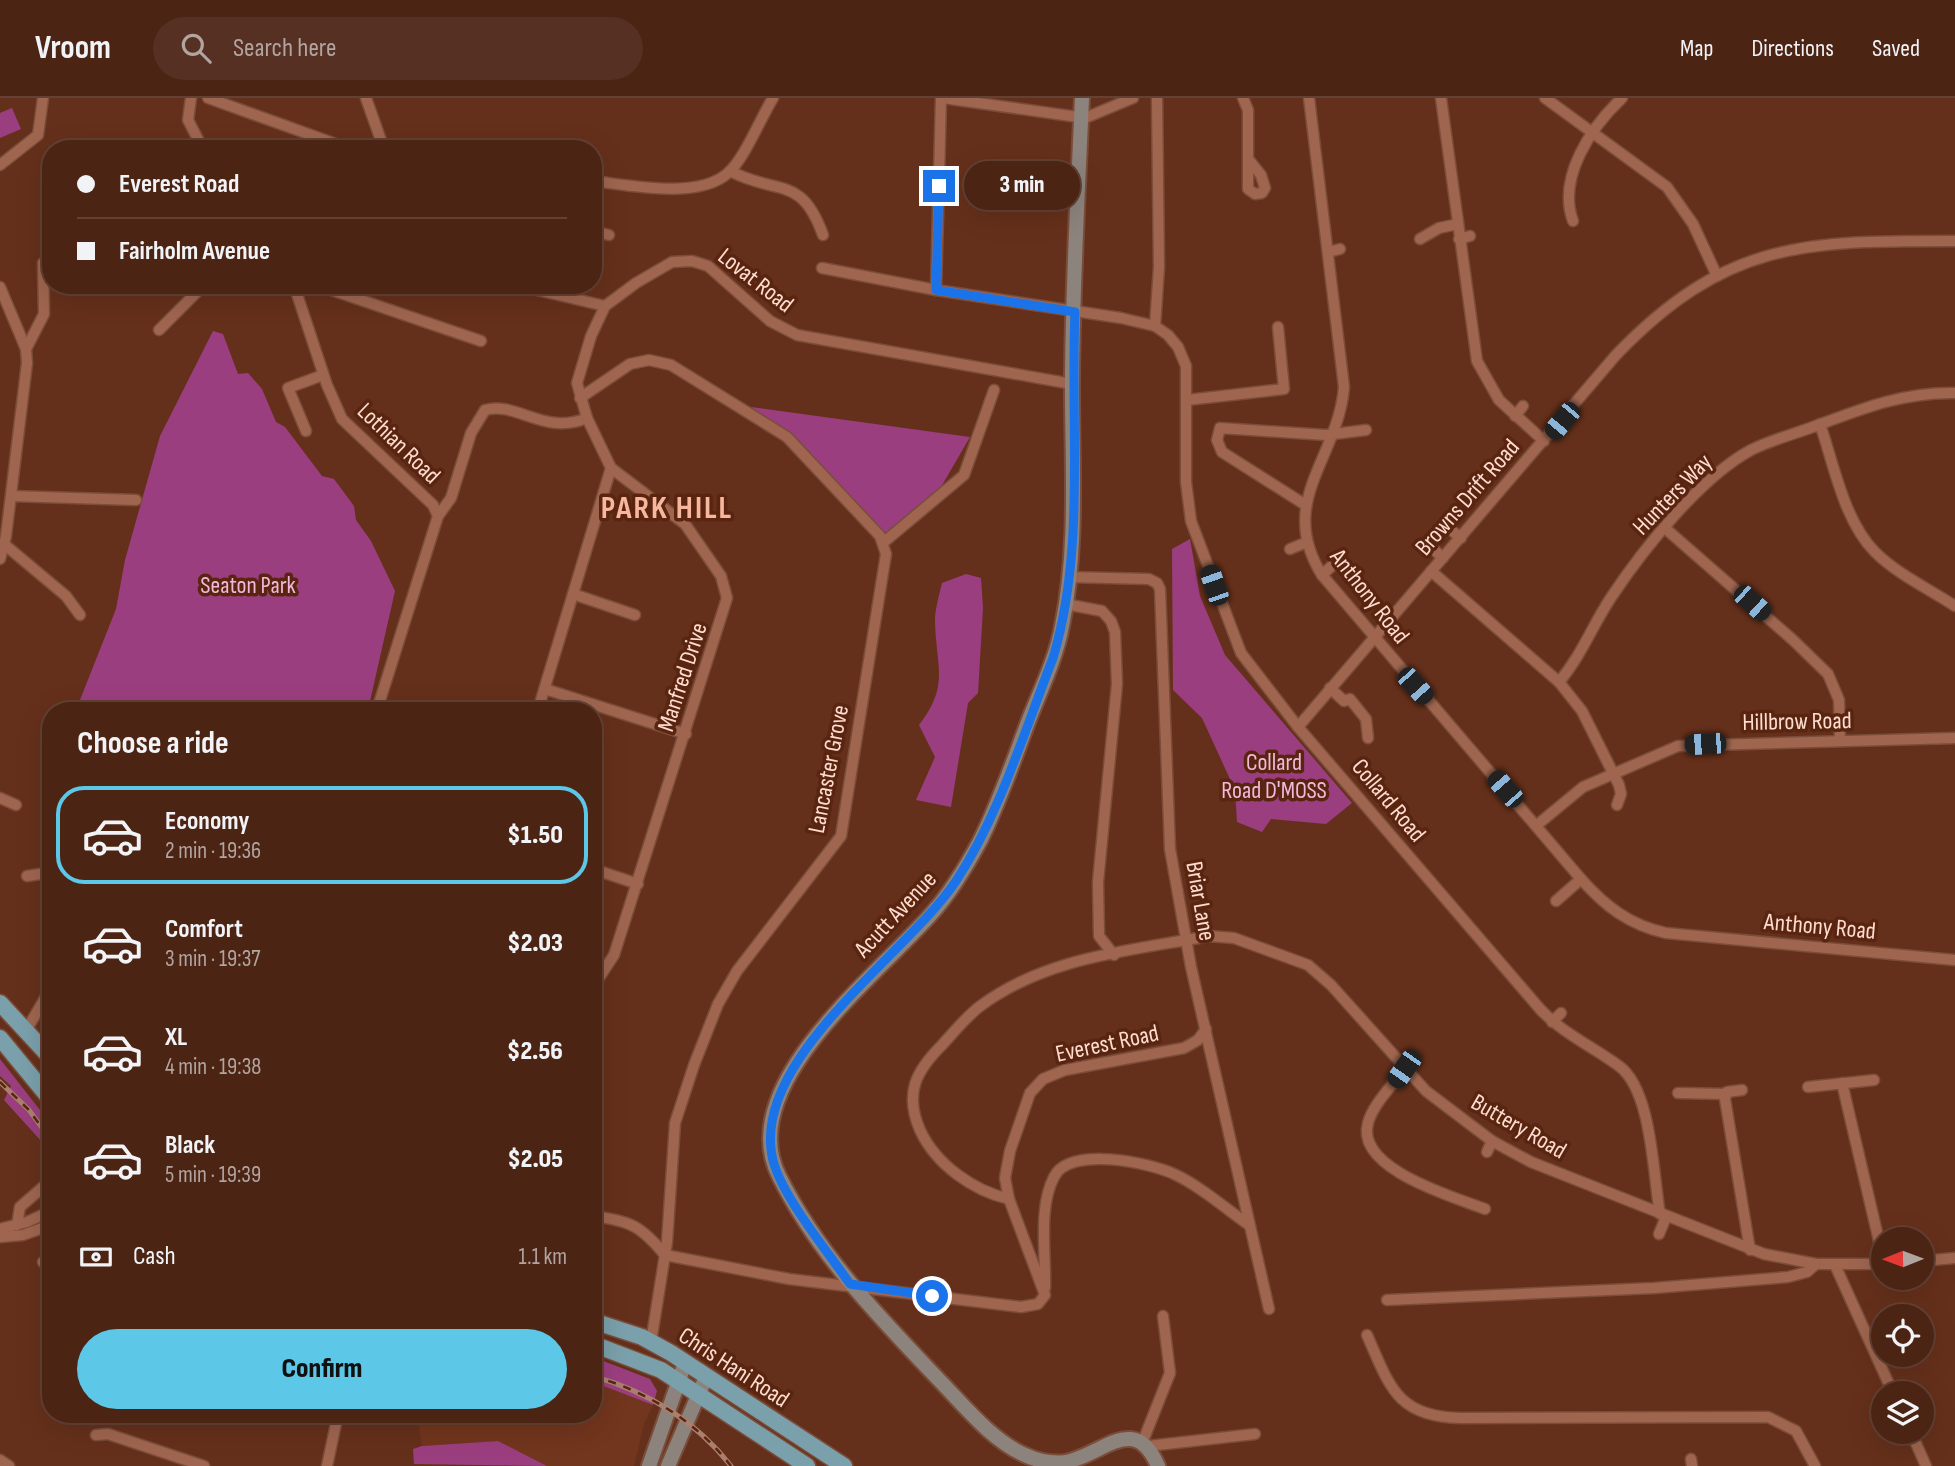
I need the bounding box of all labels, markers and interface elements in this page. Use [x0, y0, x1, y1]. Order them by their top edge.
search box [153, 17, 643, 80]
text: Vroom [35, 28, 111, 68]
icon: search [177, 29, 215, 67]
text: Search here [233, 33, 336, 64]
text: Map [1680, 34, 1713, 63]
text: Directions [1751, 34, 1834, 63]
text: Saved [1872, 34, 1920, 63]
callout: 3 min [964, 162, 1079, 210]
text: Everest Road [119, 169, 239, 200]
route end [923, 170, 955, 202]
text: 3 min [1000, 171, 1044, 199]
text: Fairholm Avenue [119, 236, 270, 267]
street label: Lovat Road [712, 242, 799, 319]
street label: Lothian Road [351, 397, 446, 490]
car [1541, 398, 1584, 444]
street label: Browns Drift Road [1409, 433, 1526, 561]
street label: Hunters Way [1627, 448, 1718, 541]
district label: PARK HILL [601, 489, 733, 528]
street label: Anthony Road [1323, 542, 1416, 649]
car [1198, 562, 1231, 608]
park label: Seaton Park [200, 571, 296, 600]
car [1730, 581, 1775, 625]
street label: Manfred Drive [651, 619, 714, 735]
car [1394, 663, 1437, 709]
street label: Lancaster Grove [802, 702, 855, 836]
street label: Hillbrow Road [1742, 706, 1852, 737]
text: Choose a ride [77, 724, 229, 763]
car [1684, 732, 1727, 756]
park label: Collard Road D'MOSS [1221, 748, 1327, 805]
street label: Collard Road [1345, 753, 1432, 848]
car [1484, 766, 1527, 812]
icon: car [81, 804, 144, 867]
text: Economy [165, 806, 249, 837]
text: $1.50 [507, 820, 563, 851]
text: 2 min · 19:36 [165, 837, 261, 865]
street label: Briar Lane [1179, 859, 1222, 943]
street label: Acutt Avenue [847, 865, 943, 964]
street label: Anthony Road [1762, 907, 1877, 946]
icon: car [81, 912, 144, 975]
text: Comfort [165, 914, 243, 945]
text: $2.03 [507, 928, 563, 959]
text: 3 min · 19:37 [165, 945, 261, 973]
street label: Everest Road [1053, 1018, 1161, 1069]
icon: car [81, 1020, 144, 1083]
text: XL [165, 1022, 187, 1053]
text: $2.56 [507, 1036, 563, 1067]
car [1384, 1046, 1425, 1092]
text: 4 min · 19:38 [165, 1053, 261, 1081]
street label: Buttery Road [1466, 1088, 1571, 1165]
icon: car [81, 1128, 144, 1191]
text: Black [165, 1130, 215, 1161]
text: $2.05 [507, 1144, 563, 1175]
text: 5 min · 19:39 [165, 1161, 261, 1189]
north arrow [1871, 1227, 1934, 1290]
map controls [1871, 1227, 1934, 1444]
icon: cash [77, 1238, 115, 1276]
text: Cash [133, 1241, 176, 1272]
text: 1.1 km [518, 1243, 567, 1271]
route start [916, 1280, 948, 1312]
button: locate [1871, 1304, 1934, 1367]
street label: Chris Hani Road [673, 1321, 794, 1414]
button: Confirm [77, 1329, 567, 1409]
button: layers [1871, 1381, 1934, 1444]

